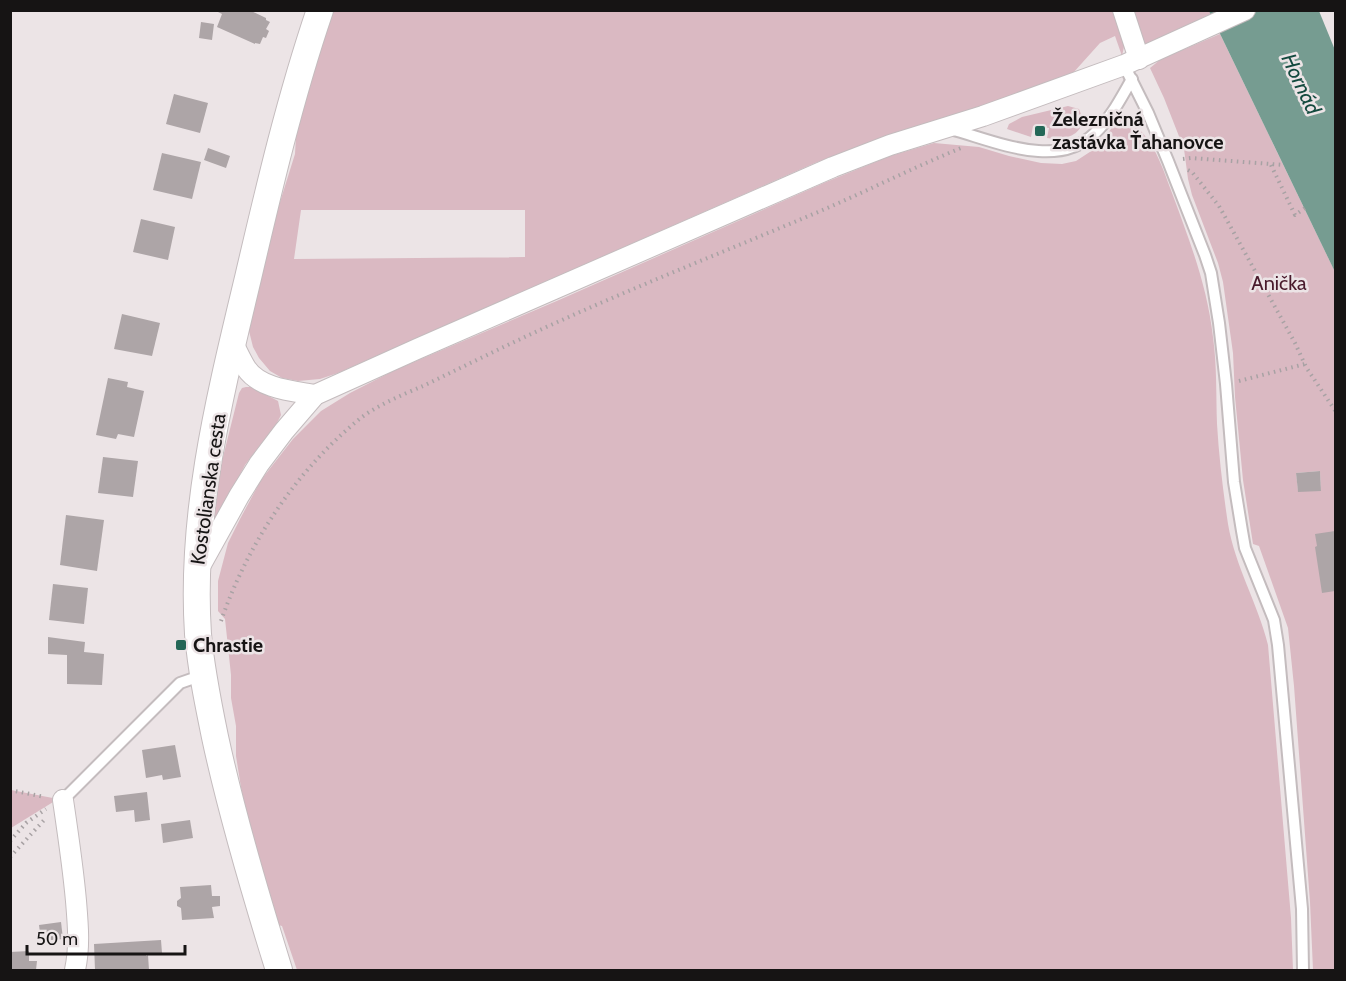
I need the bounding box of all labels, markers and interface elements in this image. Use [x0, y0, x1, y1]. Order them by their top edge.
water label: Hornád [1277, 49, 1327, 119]
place label: Železničná zastávka Ťahanovce [1052, 107, 1224, 154]
marker: Železničná zastávka Ťahanovce [1033, 124, 1047, 138]
park label: Anička [1251, 271, 1307, 295]
street label: Kostolianska cesta [186, 412, 231, 566]
place label: Chrastie [193, 633, 263, 657]
marker: Chrastie [174, 638, 188, 652]
scale bar [27, 918, 184, 956]
text: 50 m [36, 928, 78, 950]

